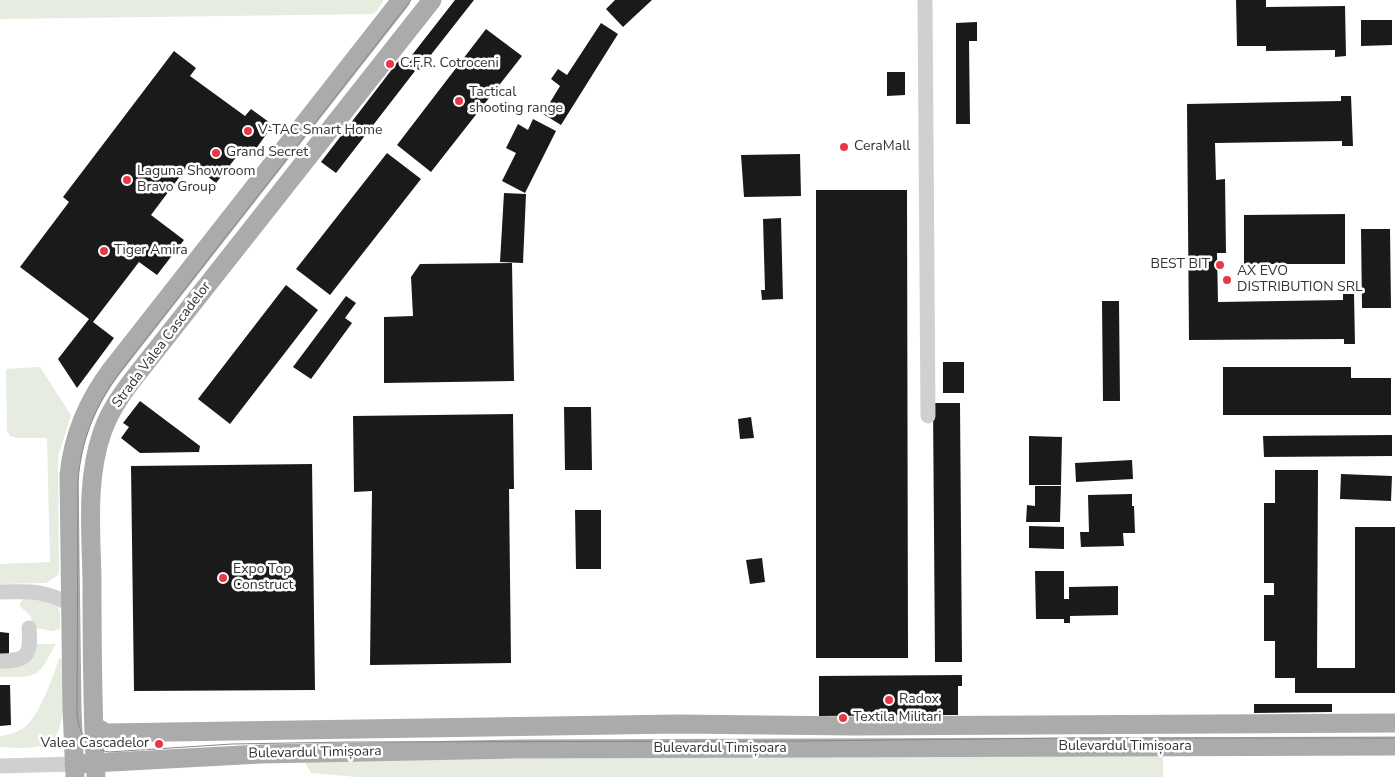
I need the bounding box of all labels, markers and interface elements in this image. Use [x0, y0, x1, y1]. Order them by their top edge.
place label: C.F.R. Cotroceni [400, 56, 499, 72]
marker: C.F.R. Cotroceni [384, 58, 396, 70]
place label: Tactical shooting range [469, 85, 563, 118]
marker: Tactical shooting range [453, 95, 465, 107]
place label: V-TAC Smart Home [258, 123, 382, 139]
marker: V-TAC Smart Home [242, 125, 254, 137]
place label: CeraMall [854, 139, 910, 155]
marker: CeraMall [838, 141, 850, 153]
place label: Grand Secret [226, 145, 308, 161]
marker: Grand Secret [210, 147, 222, 159]
place label: Laguna Showroom Bravo Group [137, 164, 256, 196]
marker: Laguna Showroom Bravo Group [121, 174, 133, 186]
place label: Tiger Amira [114, 243, 188, 259]
marker: Tiger Amira [98, 245, 110, 257]
place label: BEST BIT [1151, 257, 1210, 273]
marker: BEST BIT [1214, 259, 1226, 271]
place label: AX EVO DISTRIBUTION SRL [1237, 264, 1363, 296]
marker: AX EVO DISTRIBUTION SRL [1221, 274, 1233, 286]
street label: Strada Valea Cascadelor [109, 279, 215, 411]
place label: Expo Top Construct [233, 562, 293, 594]
marker: Expo Top Construct [217, 572, 229, 584]
place label: Radox [899, 692, 939, 708]
marker: Radox [883, 694, 895, 706]
place label: Textila Militari [853, 710, 942, 726]
marker: Textila Militari [837, 712, 849, 724]
place label: Valea Cascadelor [41, 736, 149, 752]
marker: Valea Cascadelor [153, 738, 165, 750]
street label: Bulevardul Timișoara [1058, 739, 1192, 755]
street label: Bulevardul Timișoara [653, 741, 787, 757]
street label: Bulevardul Timișoara [248, 743, 382, 763]

